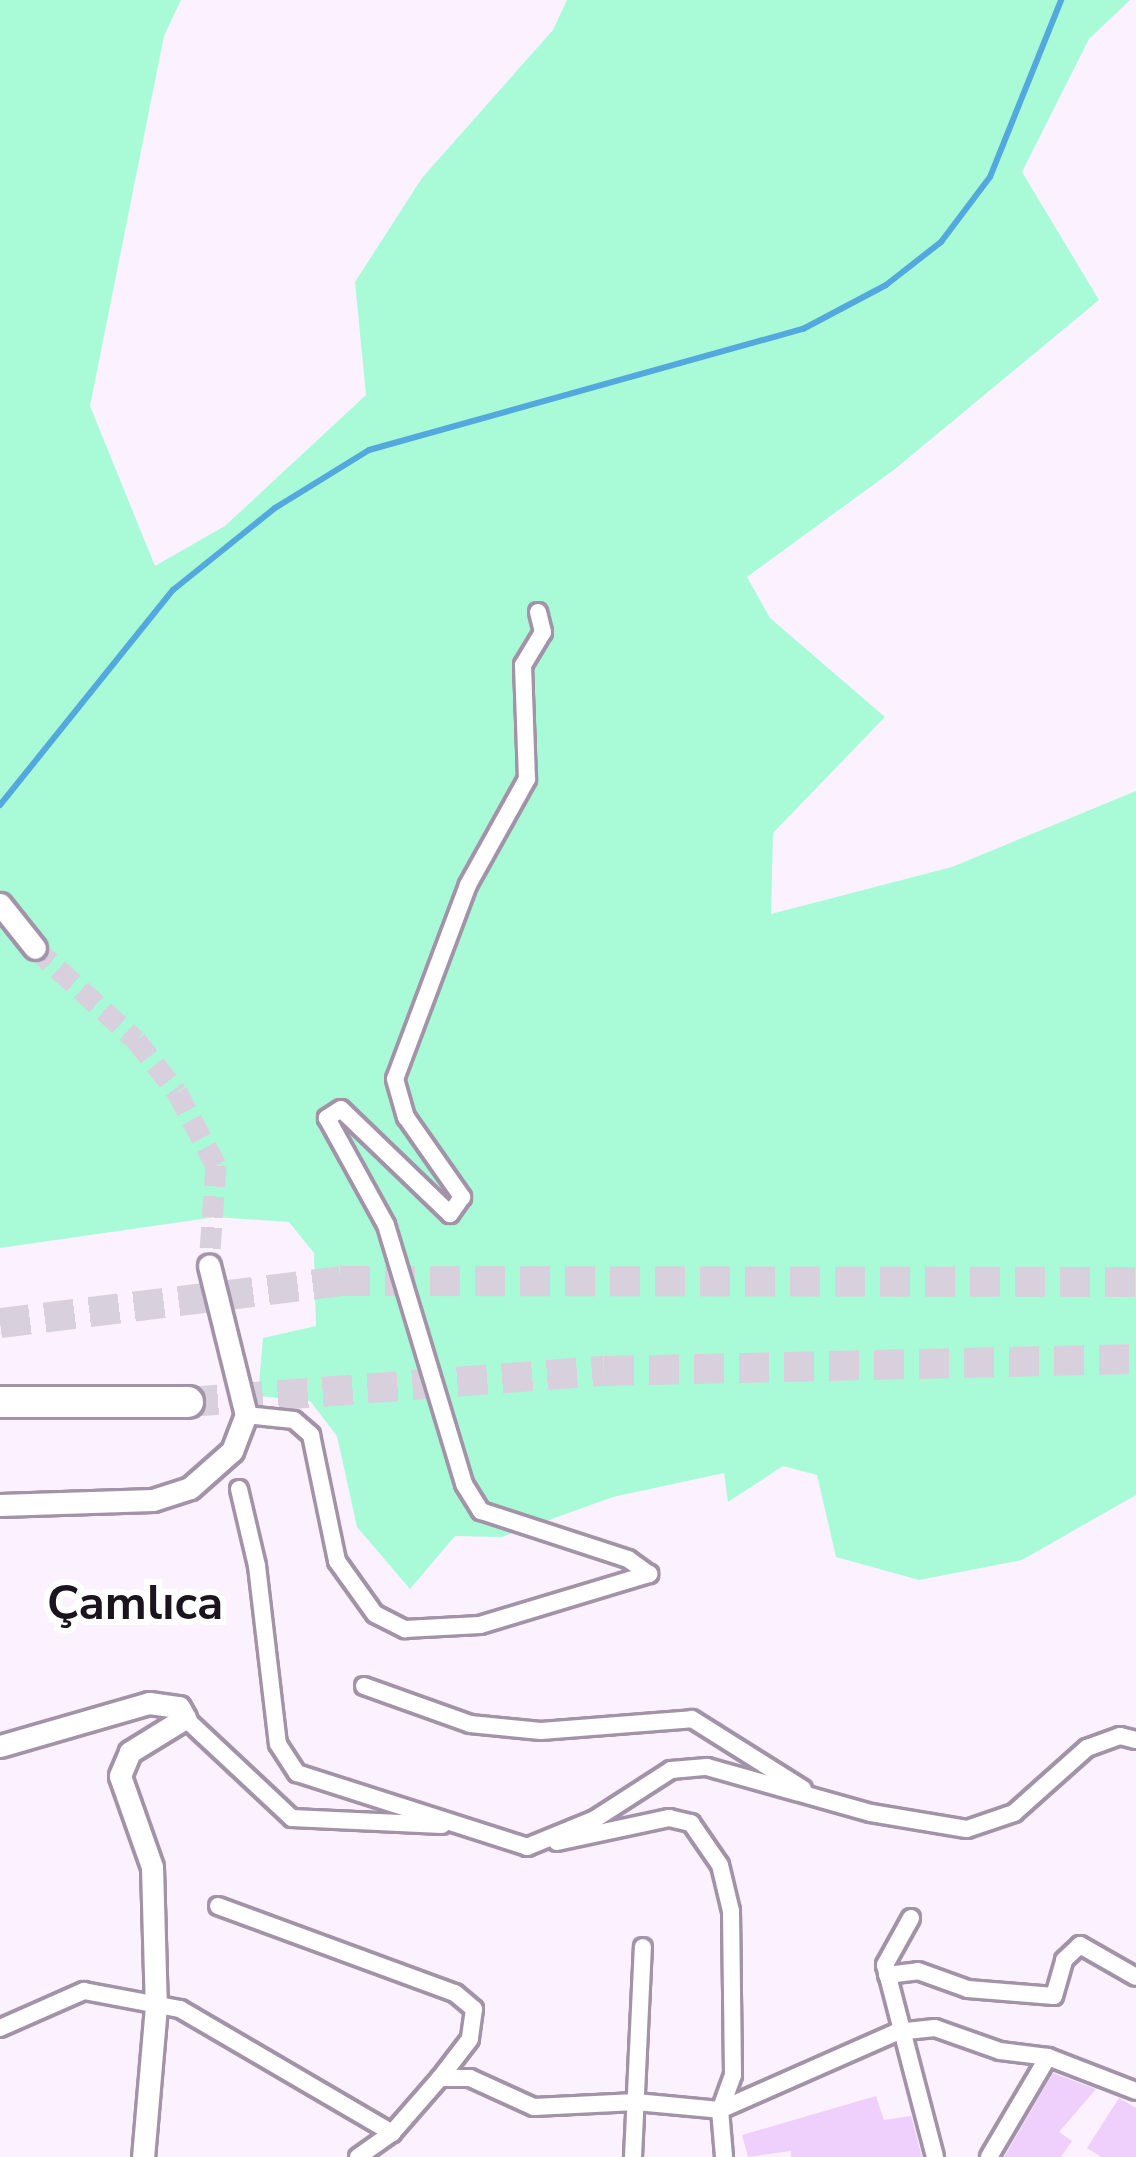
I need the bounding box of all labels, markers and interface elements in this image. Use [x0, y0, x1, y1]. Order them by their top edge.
district label: Çamlıca [47, 1575, 223, 1633]

